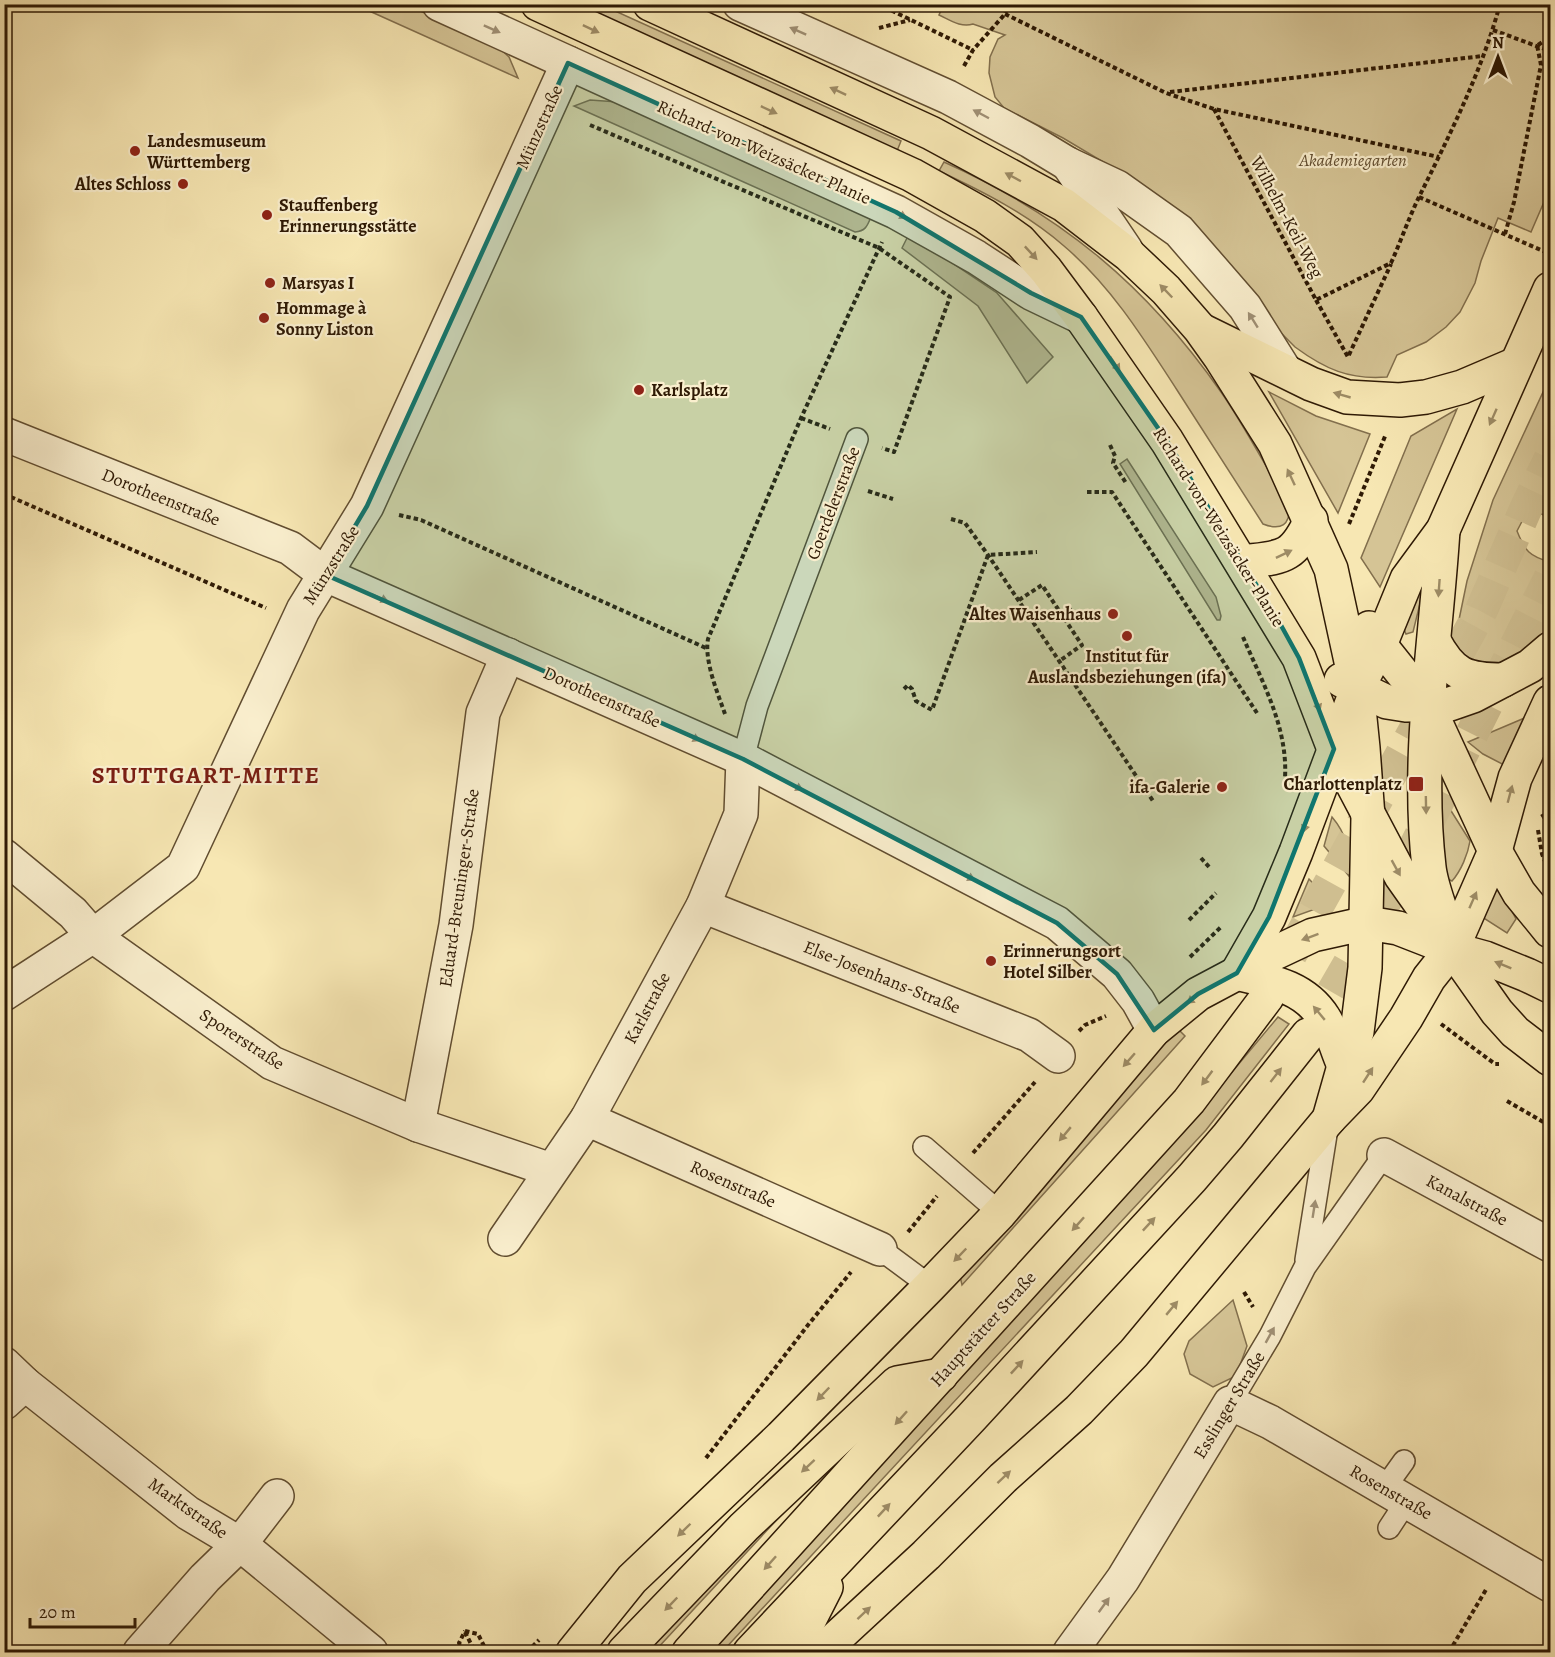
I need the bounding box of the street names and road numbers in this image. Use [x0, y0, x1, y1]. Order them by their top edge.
street label: Münzstraße [510, 81, 568, 173]
street label: Richard-von-Weizsäcker-Planie [653, 94, 875, 210]
street label: Wilhelm-Keil-Weg [1244, 151, 1329, 282]
street label: Richard-von-Weizsäcker-Planie [1147, 422, 1291, 632]
street label: Goerdelerstraße [800, 443, 866, 563]
street label: Dorotheenstraße [98, 462, 224, 532]
street label: Münzstraße [297, 521, 365, 609]
street label: Dorotheenstraße [540, 660, 664, 734]
street label: Eduard-Breuninger-Straße [433, 787, 485, 989]
street label: Else-Josenhans-Straße [800, 935, 964, 1019]
street label: Karlstraße [618, 968, 676, 1048]
street label: Sporerstraße [195, 1003, 289, 1075]
street label: Rosenstraße [686, 1154, 780, 1214]
street label: Kanalstraße [1422, 1168, 1512, 1232]
street label: Hauptstätter Straße [925, 1266, 1041, 1392]
street label: Esslinger Straße [1187, 1347, 1271, 1463]
street label: Rosenstraße [1345, 1459, 1437, 1525]
street label: Marktstraße [143, 1472, 233, 1544]

